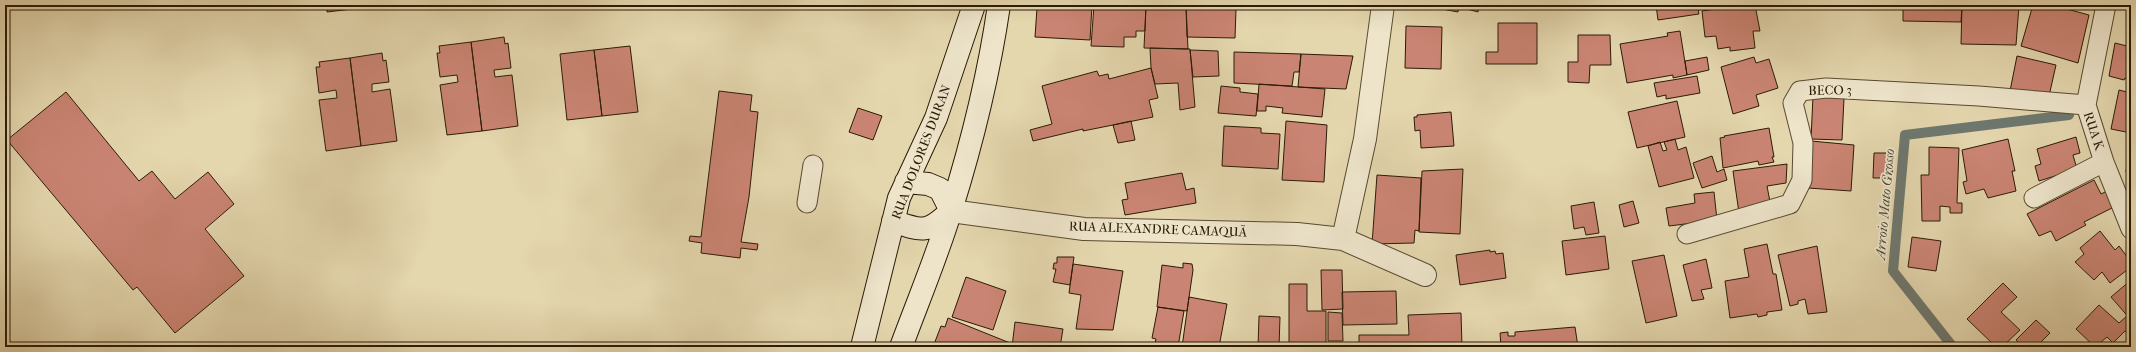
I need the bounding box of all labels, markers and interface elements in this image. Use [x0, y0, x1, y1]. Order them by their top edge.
street label: BECO 3 [1808, 82, 1852, 98]
street label: RUA DOLORES DURAN [888, 83, 954, 221]
street label: RUA K [2081, 110, 2107, 153]
water label: Arroio Mato Grosso [1872, 148, 1898, 262]
street label: RUA ALEXANDRE CAMAQUÃ [1069, 218, 1248, 240]

